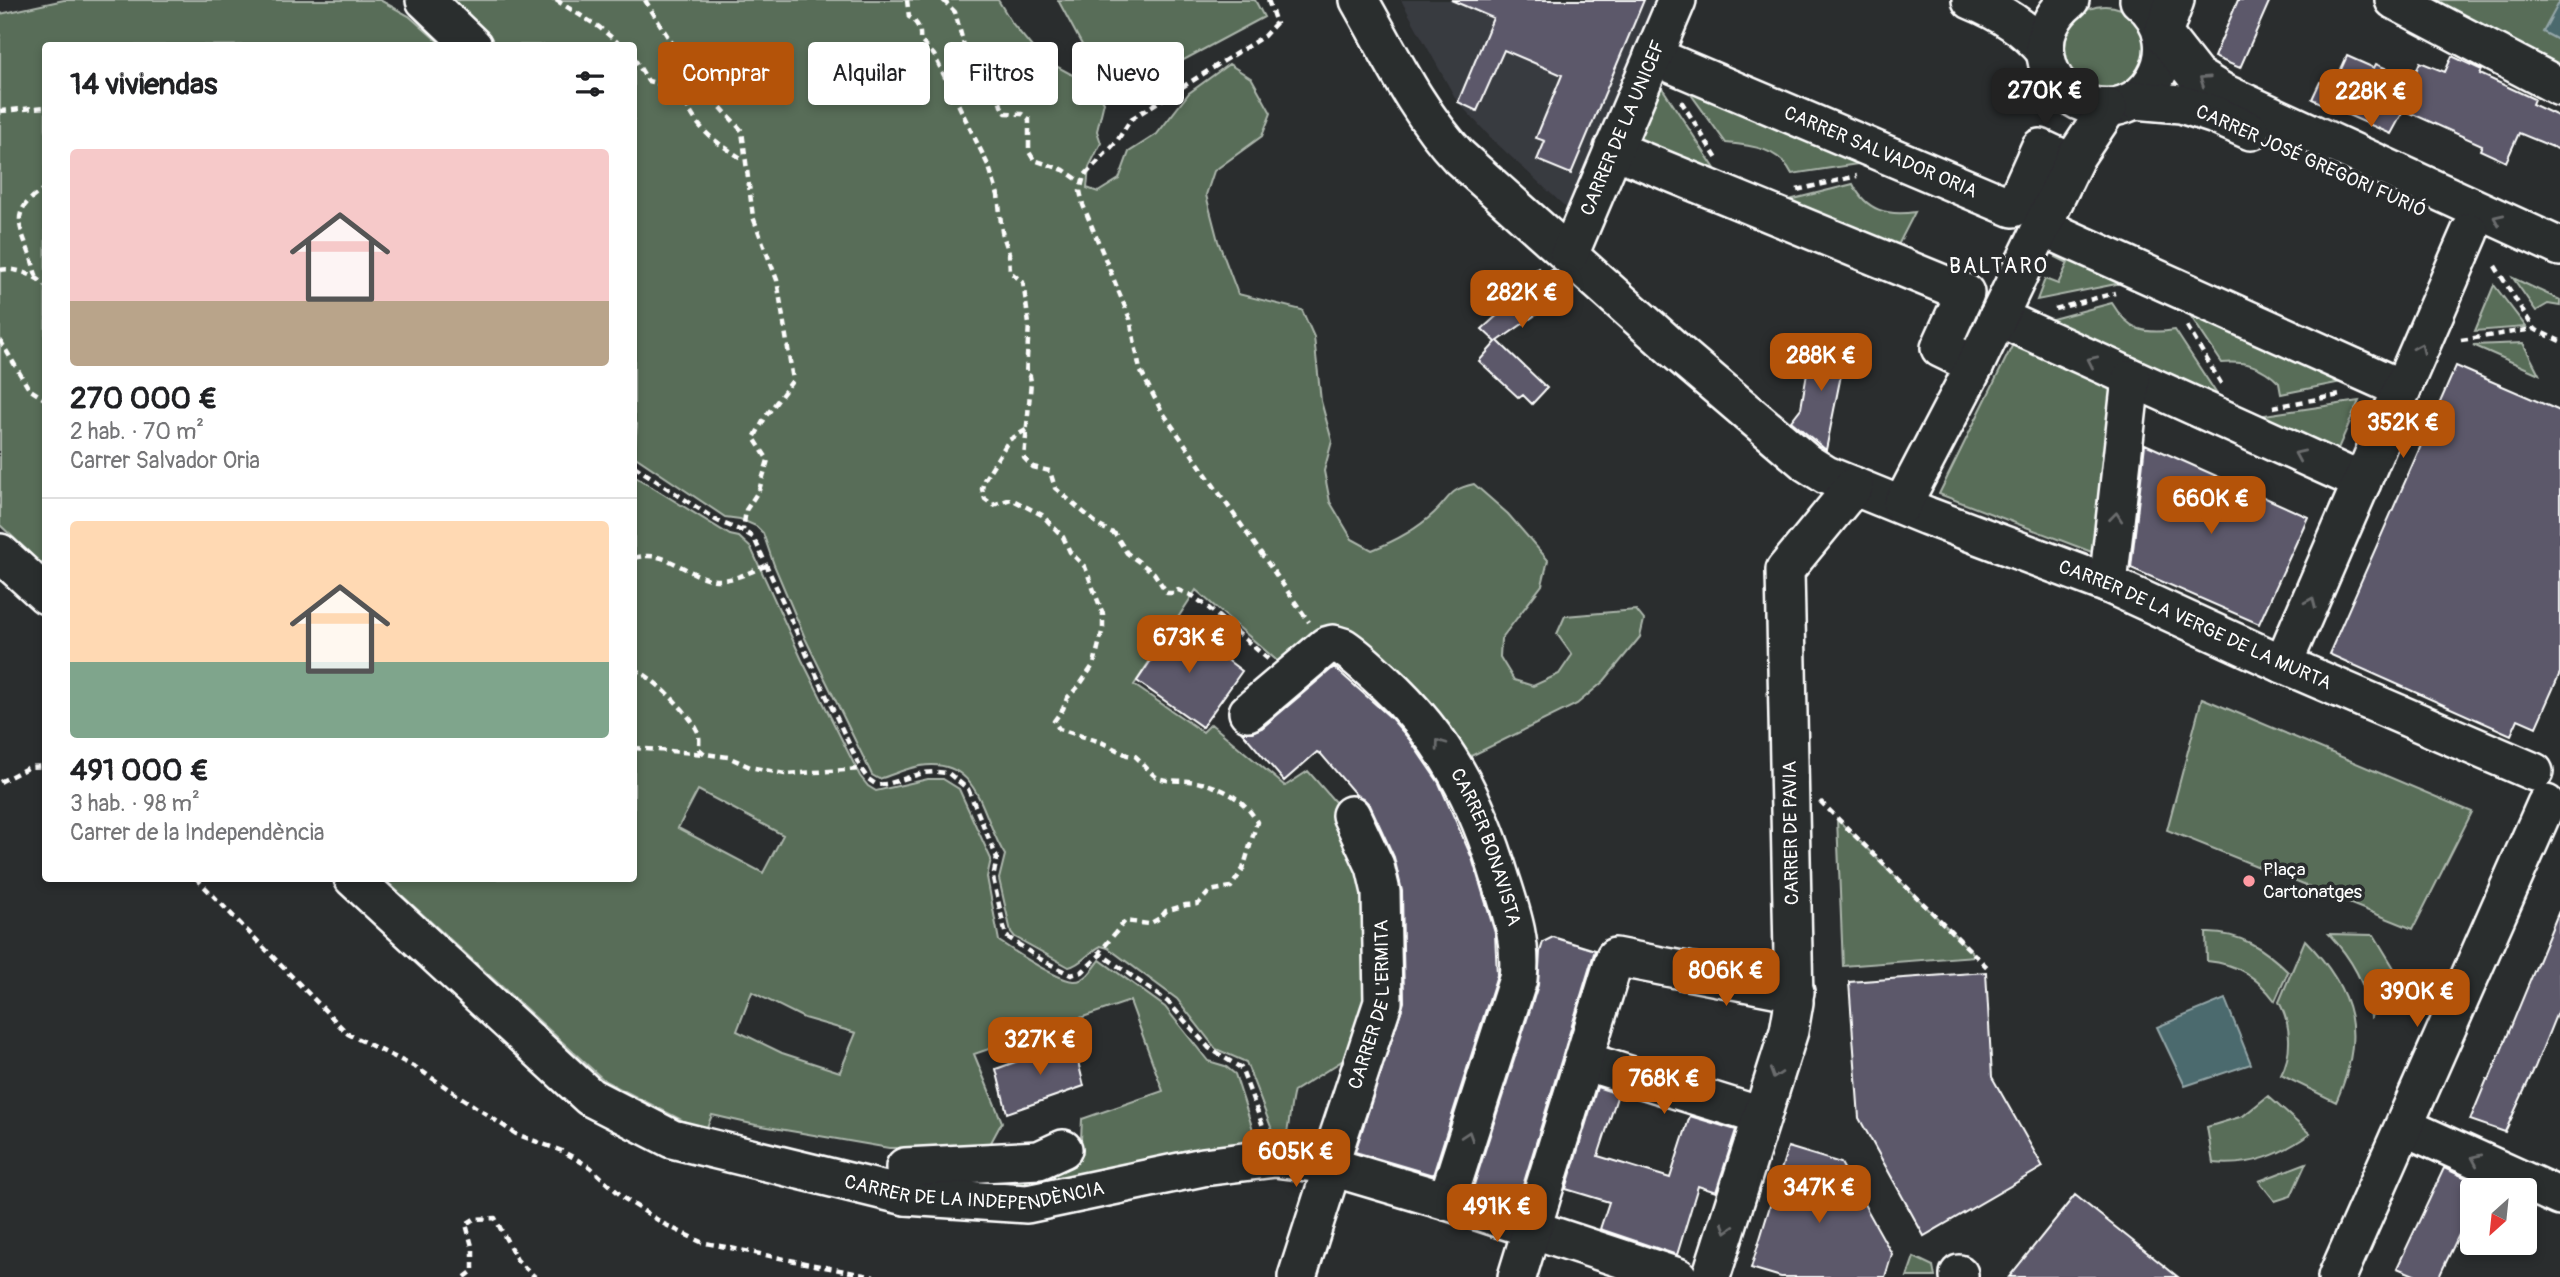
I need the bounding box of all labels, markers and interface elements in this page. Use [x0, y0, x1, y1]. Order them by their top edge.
street label: CARRER DE LA UNICEF [1575, 37, 1671, 219]
chip: Comprar [658, 42, 794, 105]
chip: Alquilar [808, 42, 930, 105]
chip: Filtros [944, 42, 1058, 105]
chip: Nuevo [1072, 42, 1184, 105]
icon: filters [571, 65, 609, 103]
text: 14 viviendas [70, 66, 217, 103]
pin: 270K € [1988, 68, 2102, 128]
pin: 228K € [2314, 69, 2428, 129]
text: 270K € [2008, 76, 2082, 105]
one-way arrow [2199, 76, 2212, 88]
text: 228K € [2335, 77, 2407, 106]
street label: CARRER JOSÉ GREGORI FURIÓ [2192, 99, 2430, 223]
street label: CARRER SALVADOR ORIA [1780, 101, 1981, 203]
icon: home [277, 194, 403, 320]
one-way arrow [2493, 213, 2505, 227]
district label: BALTARO [1949, 253, 2049, 280]
pin: 282K € [1465, 270, 1579, 330]
text: 282K € [1486, 278, 1558, 307]
pin: 288K € [1764, 334, 1878, 393]
text: 288K € [1786, 341, 1856, 370]
one-way arrow [2412, 343, 2426, 355]
one-way arrow [2087, 355, 2099, 369]
text: 270 000 € [70, 380, 217, 417]
pin: 352K € [2346, 400, 2460, 460]
text: 352K € [2367, 408, 2439, 437]
text: 2 hab. · 70 m² [70, 417, 204, 446]
text: Carrer Salvador Oria [70, 446, 260, 475]
one-way arrow [2294, 449, 2307, 463]
pin: 660K € [2154, 476, 2268, 536]
text: 660K € [2173, 484, 2249, 513]
one-way arrow [2108, 511, 2123, 522]
street label: CARRER DE LA VERGE DE LA MURTA [2055, 555, 2335, 695]
icon: home [277, 566, 403, 692]
one-way arrow [2302, 597, 2316, 609]
pin: 673K € [1132, 616, 1246, 675]
text: 673K € [1153, 623, 1225, 652]
one-way arrow [1436, 739, 1448, 752]
text: 491 000 € [70, 752, 209, 789]
street label: CARRER DE PAVIA [1778, 761, 1804, 905]
street label: CARRER BONAVISTA [1445, 764, 1526, 929]
text: 3 hab. · 98 m² [70, 789, 200, 818]
text: Carrer de la Independència [70, 818, 325, 847]
place label: Plaça Cartonatges [2263, 858, 2363, 904]
marker: Plaça Cartonatges [2241, 873, 2257, 889]
street label: CARRER DE L'ERMITA [1343, 919, 1395, 1092]
pin: 806K € [1669, 948, 1783, 1008]
text: 806K € [1689, 956, 1763, 985]
pin: 390K € [2360, 970, 2474, 1029]
text: 390K € [2380, 977, 2454, 1006]
pin: 327K € [983, 1018, 1097, 1077]
text: 327K € [1004, 1025, 1076, 1054]
pin: 768K € [1607, 1056, 1721, 1116]
text: 768K € [1628, 1064, 1700, 1093]
one-way arrow [1769, 1067, 1783, 1080]
pin: 605K € [1239, 1130, 1353, 1189]
one-way arrow [1460, 1131, 1474, 1143]
text: 605K € [1258, 1137, 1334, 1166]
one-way arrow [2470, 1153, 2483, 1167]
pin: 347K € [1762, 1166, 1876, 1225]
street label: CARRER DE LA INDEPENDÈNCIA [842, 1169, 1106, 1216]
text: 347K € [1783, 1173, 1855, 1202]
north arrow [2460, 1178, 2538, 1255]
map controls [2460, 1178, 2537, 1255]
pin: 491K € [1440, 1184, 1554, 1244]
text: 491K € [1463, 1192, 1531, 1221]
one-way arrow [1720, 1222, 1735, 1234]

